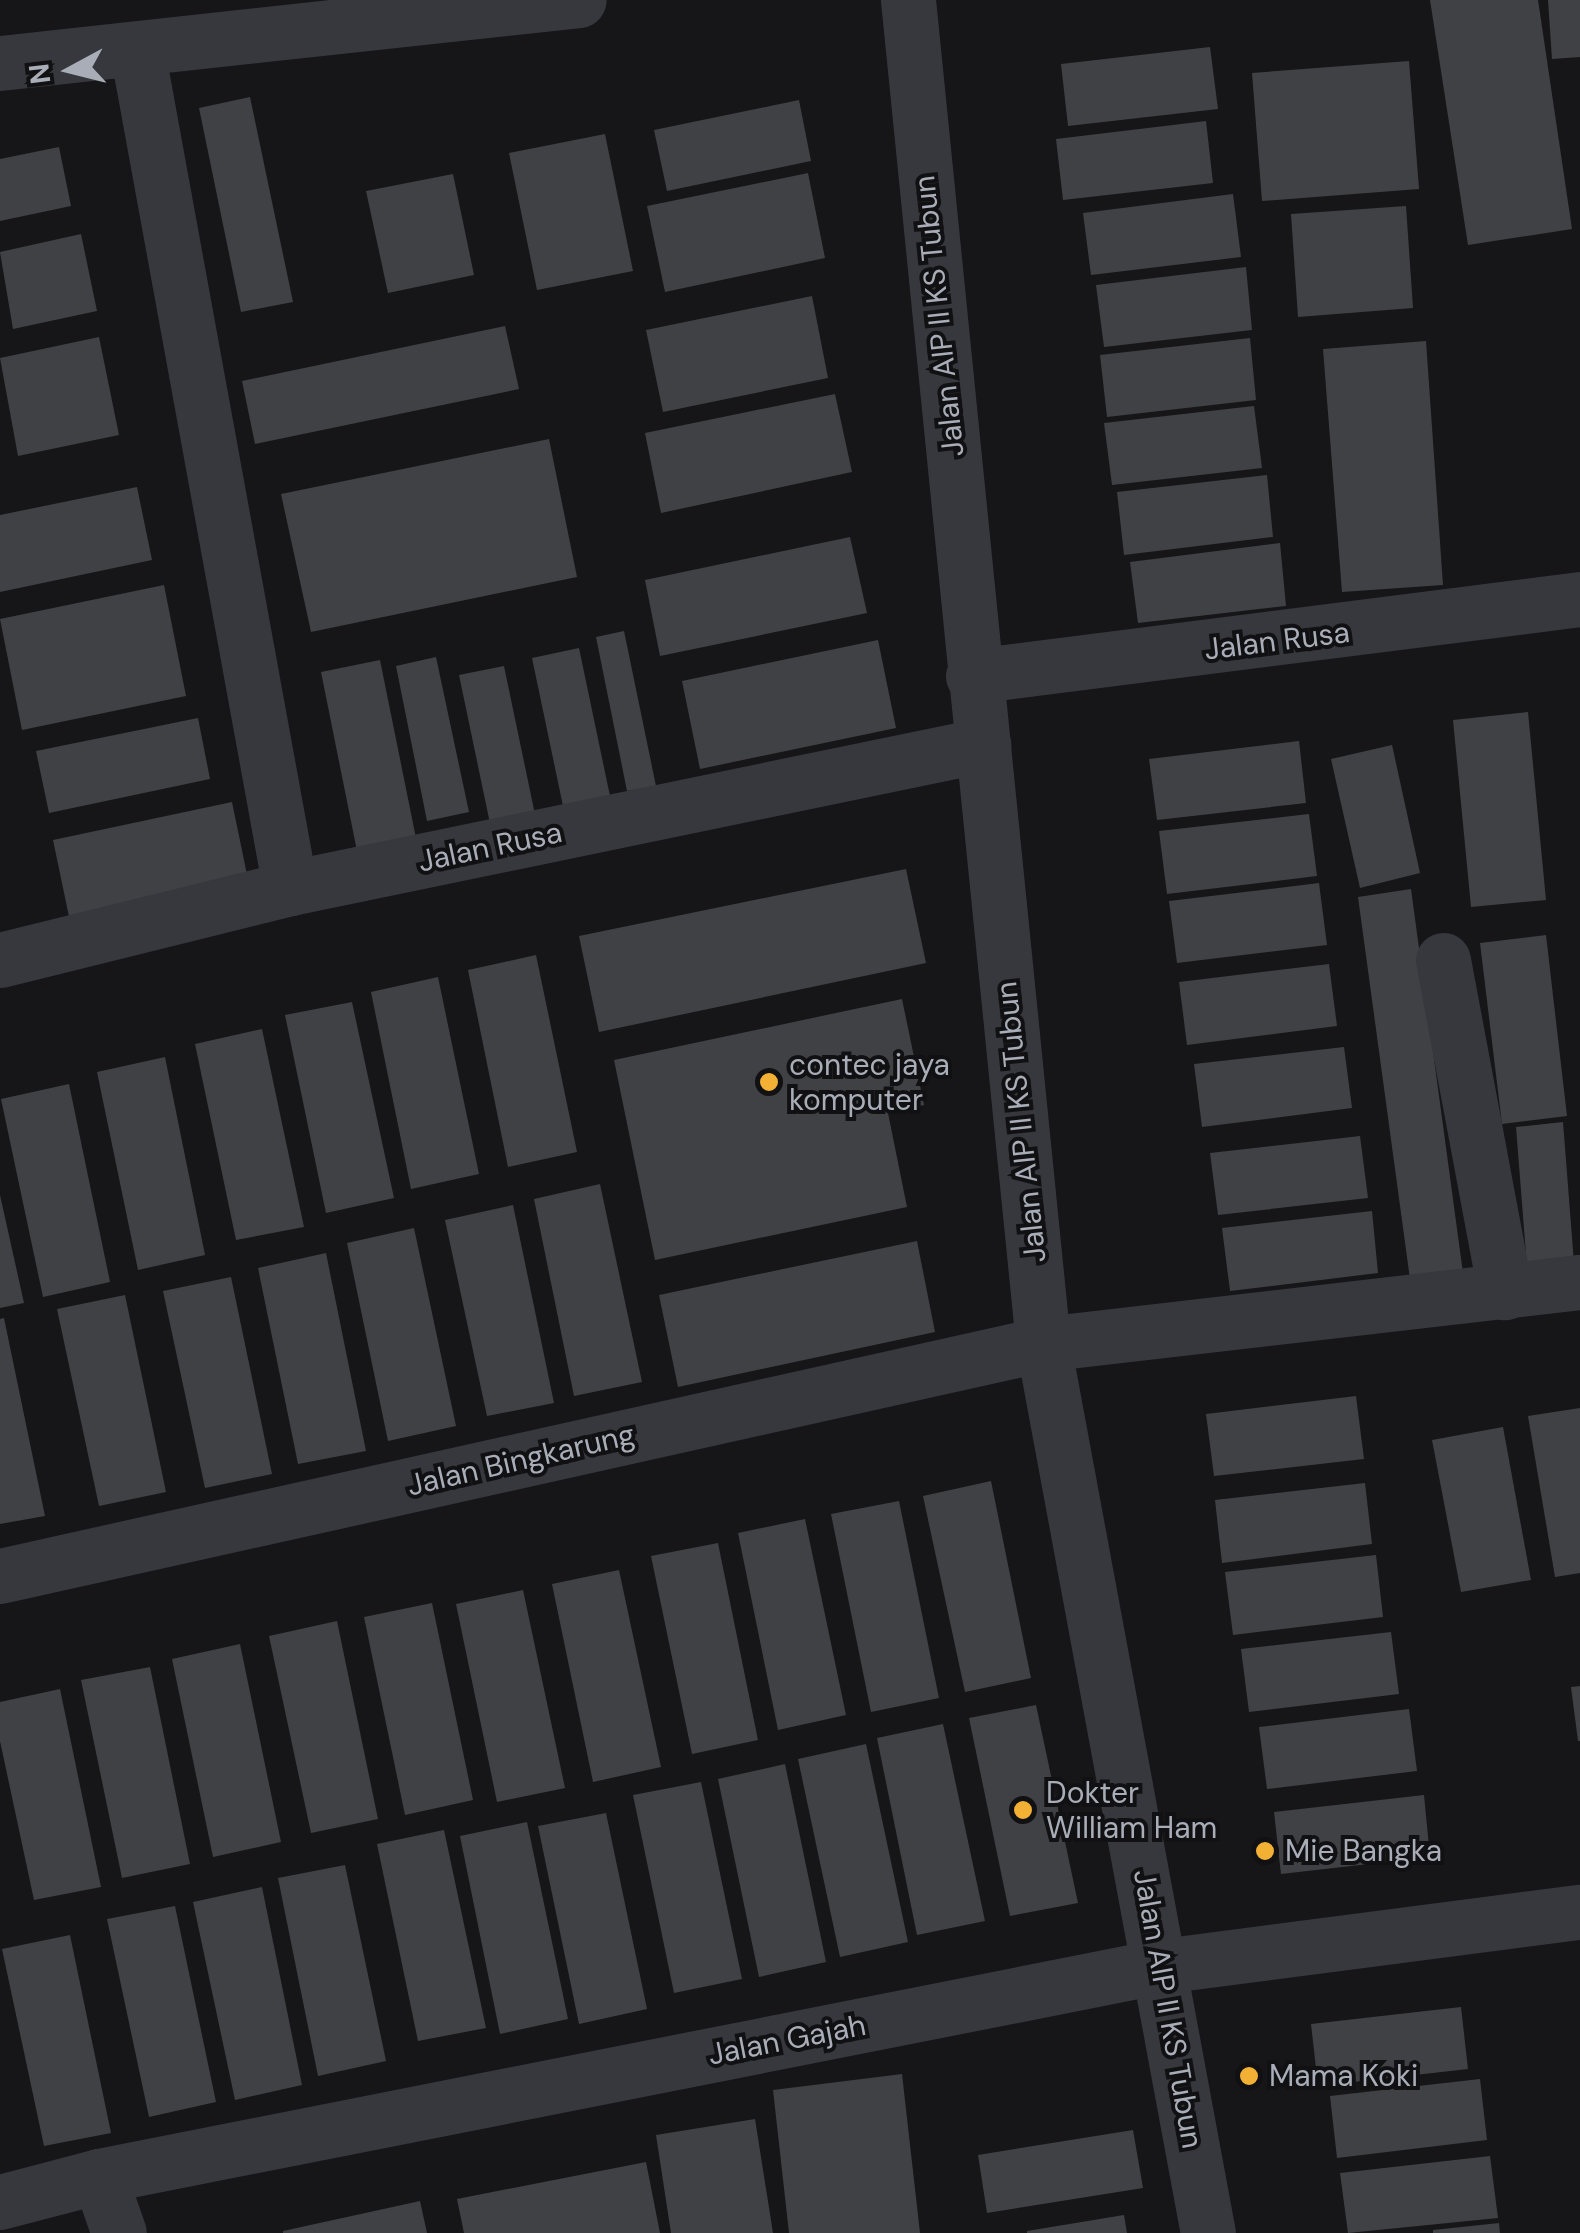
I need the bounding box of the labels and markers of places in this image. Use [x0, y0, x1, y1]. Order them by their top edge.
place label: contec jaya komputer [789, 1047, 950, 1118]
marker: contec jaya komputer [758, 1071, 780, 1093]
place label: Dokter William Ham [1046, 1775, 1217, 1846]
marker: Dokter William Ham [1010, 1797, 1036, 1823]
place label: Mie Bangka [1285, 1833, 1442, 1869]
marker: Mie Bangka [1254, 1840, 1276, 1862]
place label: Mama Koki [1269, 2058, 1418, 2094]
marker: Mama Koki [1238, 2065, 1260, 2087]

